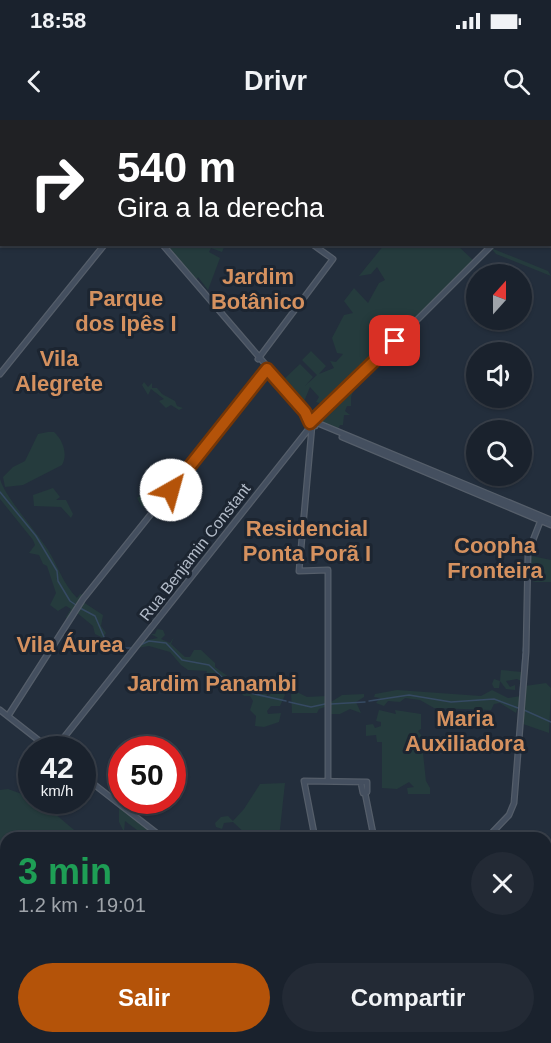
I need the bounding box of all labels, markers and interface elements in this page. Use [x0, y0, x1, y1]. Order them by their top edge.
text: 18:58 [30, 8, 86, 33]
icon: back [18, 65, 51, 98]
icon: search [500, 65, 533, 98]
text: Drivr [244, 66, 307, 96]
icon: right [18, 144, 96, 222]
text: 540 m [117, 144, 236, 191]
text: Gira a la derecha [117, 193, 324, 223]
district label: Jardim Botânico [211, 264, 305, 314]
north arrow [466, 264, 532, 330]
map controls [466, 264, 532, 486]
district label: Parque dos Ipês I [75, 286, 177, 336]
pin [369, 315, 420, 366]
icon: arrive [378, 324, 411, 357]
button: sound [466, 342, 532, 408]
district label: Vila Alegrete [15, 346, 103, 396]
button: search [466, 420, 532, 486]
position arrow [139, 458, 203, 522]
street label: Rua Benjamin Constant [136, 480, 254, 624]
district label: Residencial Ponta Porã I [243, 516, 371, 566]
district label: Coopha Fronteira [447, 533, 543, 583]
district label: Vila Áurea [16, 632, 124, 657]
district label: Jardim Panambi [127, 671, 297, 696]
district label: Maria Auxiliadora [405, 706, 526, 756]
speed limit sign: 50 [108, 736, 186, 814]
text: 42 [40, 751, 74, 784]
text: km/h [41, 782, 73, 799]
text: 3 min [18, 851, 112, 892]
button: close [471, 852, 534, 915]
text: 1.2 km · 19:01 [18, 894, 146, 916]
button: Salir [18, 963, 270, 1032]
button: Compartir [282, 963, 534, 1032]

